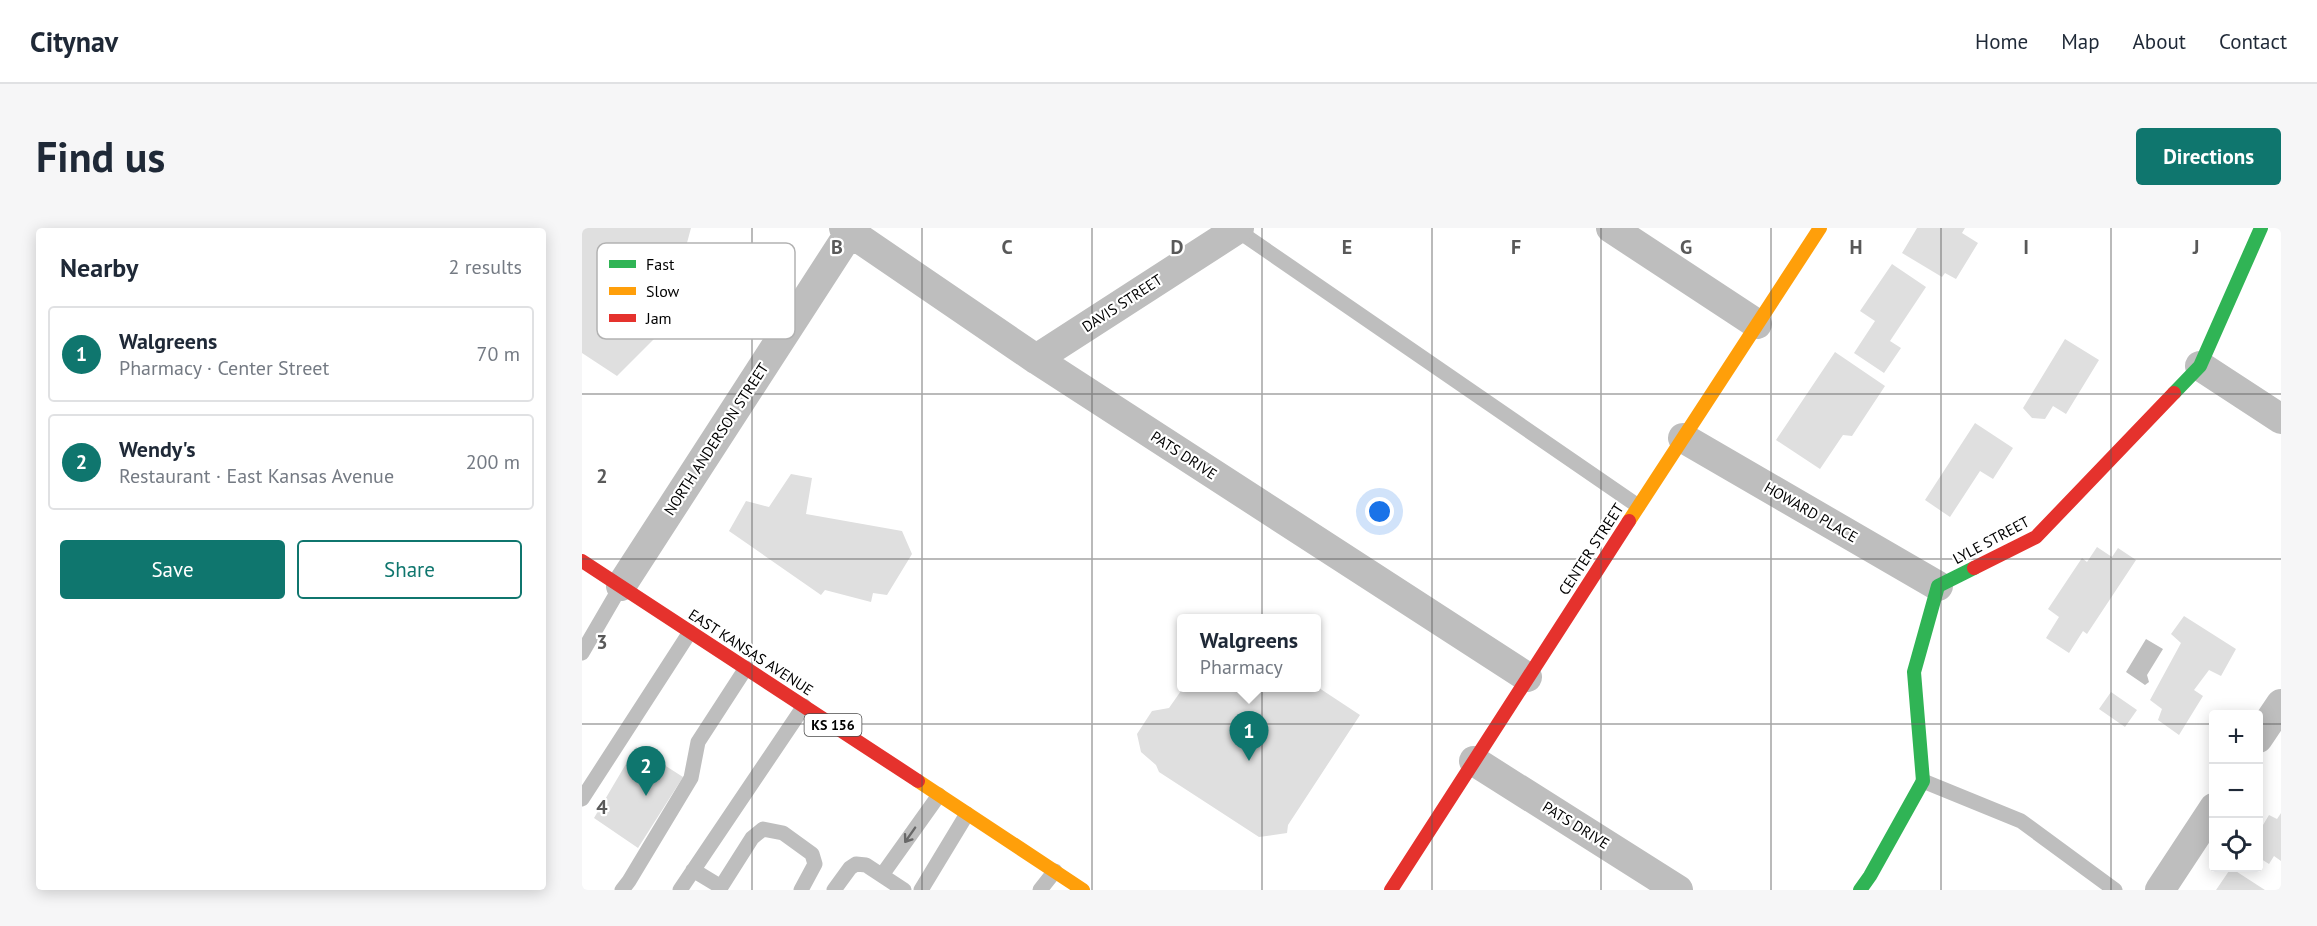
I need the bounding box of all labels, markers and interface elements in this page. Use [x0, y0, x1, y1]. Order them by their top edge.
text: Citynav [30, 23, 118, 60]
text: Home [1975, 28, 2028, 55]
text: Map [2061, 28, 2100, 55]
text: About [2133, 28, 2186, 55]
text: Contact [2219, 28, 2287, 55]
button: Directions [2136, 128, 2281, 185]
text: Find us [36, 129, 165, 184]
text: B [831, 234, 843, 260]
text: C [1001, 234, 1013, 260]
text: D [1171, 234, 1184, 260]
text: E [1342, 234, 1352, 260]
text: F [1511, 234, 1521, 260]
text: G [1680, 234, 1692, 260]
text: H [1849, 234, 1863, 260]
text: I [2023, 234, 2029, 260]
text: J [2192, 234, 2199, 260]
legend [597, 243, 795, 339]
text: Nearby [60, 251, 138, 284]
text: 2 results [449, 254, 522, 280]
text: Fast [646, 254, 675, 274]
street label: DAVIS STREET [1078, 270, 1166, 336]
text: Slow [646, 281, 680, 301]
text: Jam [645, 308, 672, 328]
text: Walgreens [119, 327, 217, 355]
text: 1 [76, 341, 87, 367]
text: 70 m [477, 341, 520, 367]
text: Pharmacy · Center Street [119, 355, 329, 381]
street label: NORTH ANDERSON STREET [660, 359, 773, 519]
street label: PATS DRIVE [1147, 427, 1221, 483]
text: Wendy's [119, 435, 196, 463]
text: 2 [76, 449, 87, 475]
text: 200 m [466, 449, 520, 475]
text: Restaurant · East Kansas Avenue [119, 463, 394, 489]
text: 2 [596, 463, 608, 489]
street label: HOWARD PLACE [1761, 478, 1861, 546]
your location [1365, 497, 1394, 526]
street label: CENTER STREET [1554, 499, 1628, 598]
street label: LYLE STREET [1949, 512, 2033, 568]
button: Save [60, 540, 285, 599]
button: Share [297, 540, 522, 599]
street label: EAST KANSAS AVENUE [685, 605, 817, 699]
popup [1177, 614, 1321, 692]
text: Walgreens [1200, 626, 1298, 654]
text: 3 [596, 629, 608, 655]
text: Pharmacy [1200, 654, 1283, 680]
map controls [2209, 710, 2263, 872]
button: + [2209, 710, 2263, 764]
pin: 1 [1230, 712, 1268, 761]
road number: KS 156 [804, 714, 862, 736]
pin: 2 [626, 746, 666, 796]
button: − [2209, 764, 2263, 818]
text: 4 [596, 794, 608, 820]
street label: PATS DRIVE [1539, 797, 1613, 853]
button: locate [2209, 818, 2263, 872]
one-way arrow [904, 827, 916, 843]

